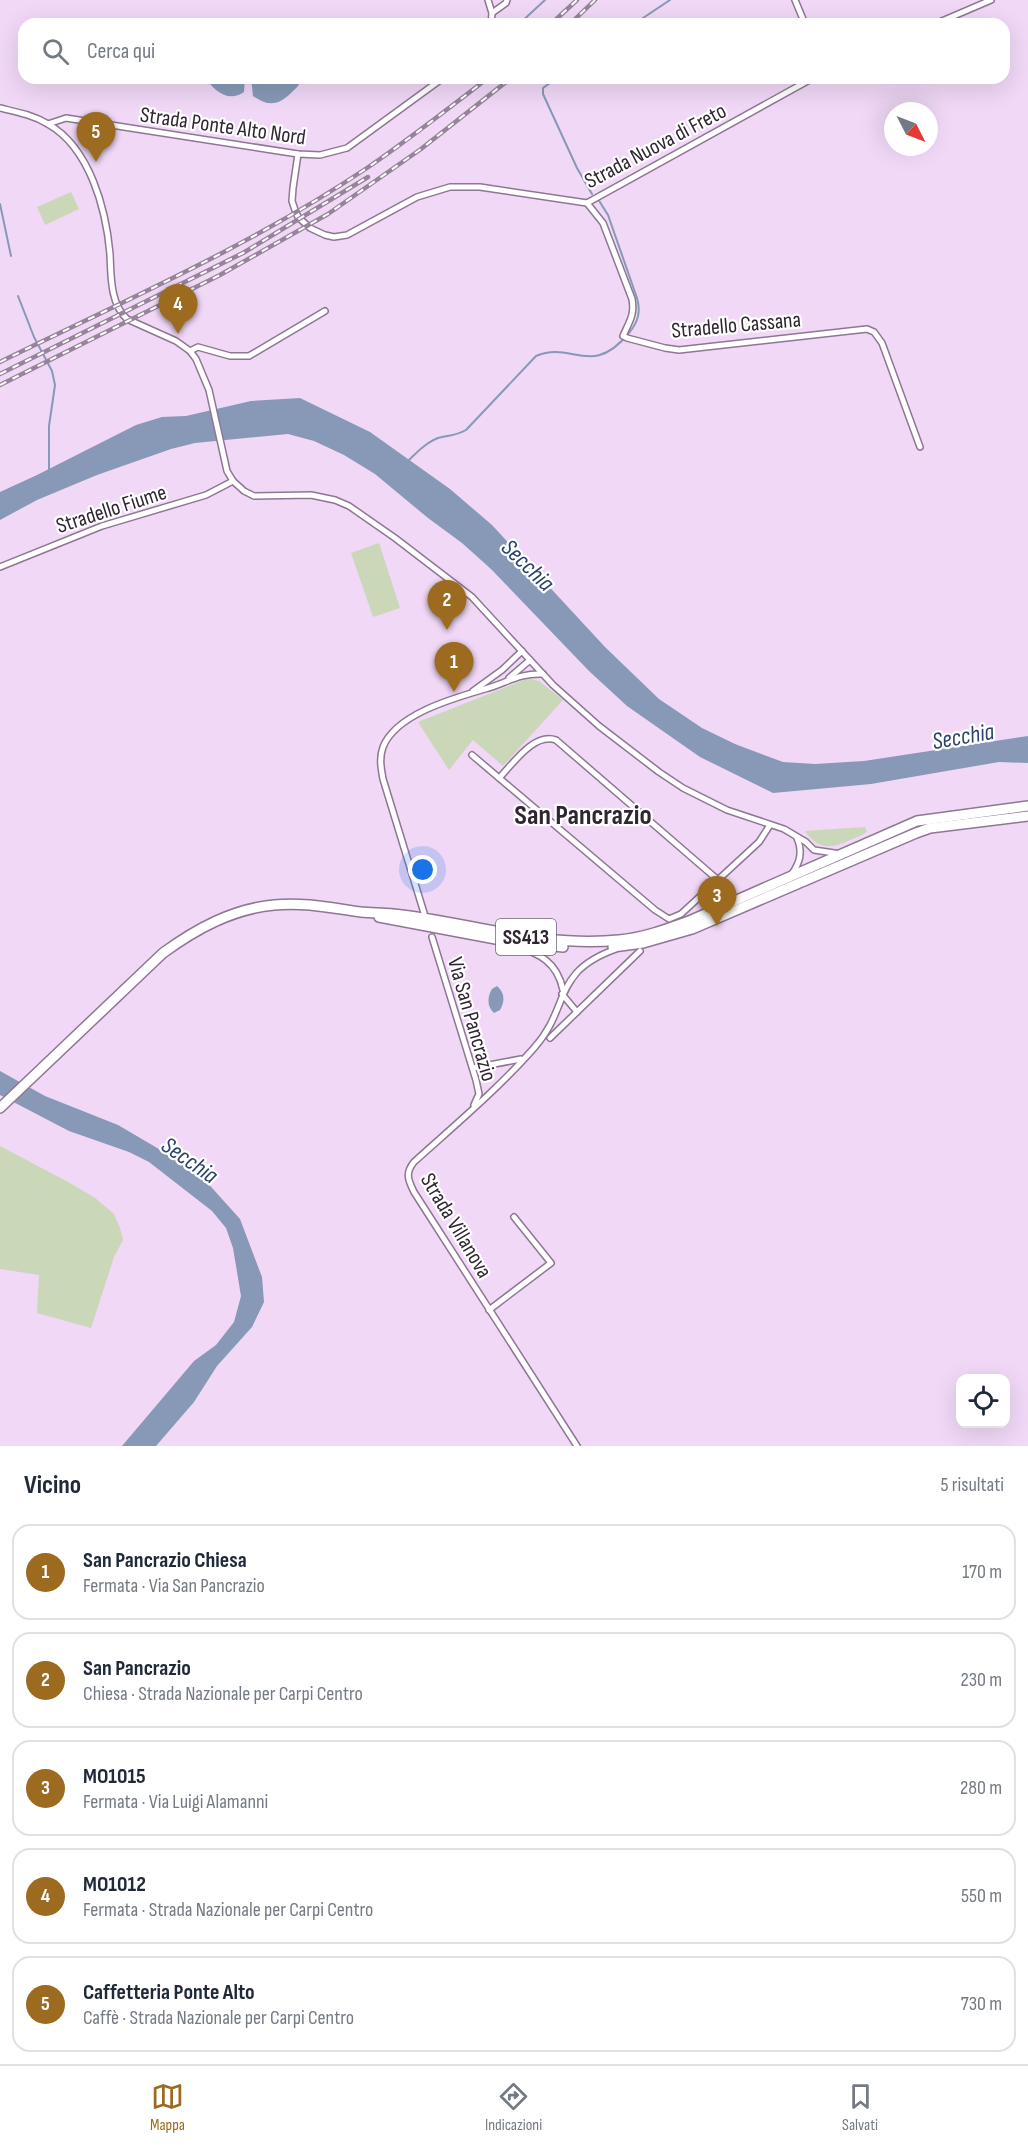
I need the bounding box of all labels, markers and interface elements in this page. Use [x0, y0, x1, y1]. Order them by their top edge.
search box [18, 18, 1010, 84]
icon: search [39, 35, 72, 68]
text: Cerca qui [87, 38, 155, 65]
street label: Strada Nuova di Freto [580, 98, 731, 195]
street label: Strada Ponte Alto Nord [138, 101, 307, 151]
north arrow [884, 102, 938, 156]
pin: 5 [76, 112, 116, 162]
pin: 4 [158, 284, 198, 334]
street label: Stradello Cassana [670, 306, 802, 345]
street label: Stradello Fiume [53, 479, 170, 540]
water label: Secchia [495, 533, 560, 598]
pin: 2 [428, 580, 466, 630]
pin: 1 [434, 642, 474, 692]
water label: Secchia [930, 717, 997, 756]
district label: San Pancrazio [514, 799, 652, 832]
your location [408, 855, 437, 884]
pin: 3 [698, 876, 736, 926]
road number: SS413 [496, 919, 556, 955]
street label: Via San Pancrazio [441, 954, 502, 1085]
water label: Secchia [156, 1131, 224, 1190]
street label: Strada Villanova [414, 1169, 498, 1283]
map controls [956, 1374, 1010, 1428]
button: locate [956, 1374, 1010, 1428]
text: Vicino [24, 1470, 81, 1501]
text: 5 risultati [941, 1473, 1004, 1497]
text: San Pancrazio Chiesa [83, 1547, 247, 1574]
text: 1 [42, 1560, 49, 1584]
text: 170 m [962, 1560, 1002, 1584]
text: Fermata · Via San Pancrazio [83, 1574, 265, 1598]
text: San Pancrazio [83, 1655, 191, 1682]
text: 2 [41, 1668, 50, 1692]
text: 230 m [960, 1668, 1002, 1692]
text: Chiesa · Strada Nazionale per Carpi Centro [83, 1682, 363, 1706]
text: MO1015 [83, 1763, 146, 1790]
text: 3 [41, 1776, 50, 1800]
text: 280 m [960, 1776, 1002, 1800]
text: Fermata · Via Luigi Alamanni [83, 1790, 268, 1814]
text: MO1012 [83, 1871, 146, 1898]
text: 4 [41, 1884, 50, 1908]
text: 550 m [961, 1884, 1002, 1908]
text: Fermata · Strada Nazionale per Carpi Centro [83, 1898, 373, 1922]
text: Caffetteria Ponte Alto [83, 1979, 255, 2006]
text: 5 [41, 1992, 50, 2016]
text: 730 m [961, 1992, 1002, 2016]
text: Caffè · Strada Nazionale per Carpi Centro [83, 2006, 354, 2030]
tab: Mappa [150, 2080, 185, 2135]
tab: Indicazioni [485, 2080, 542, 2135]
tab: Salvati [842, 2080, 878, 2135]

